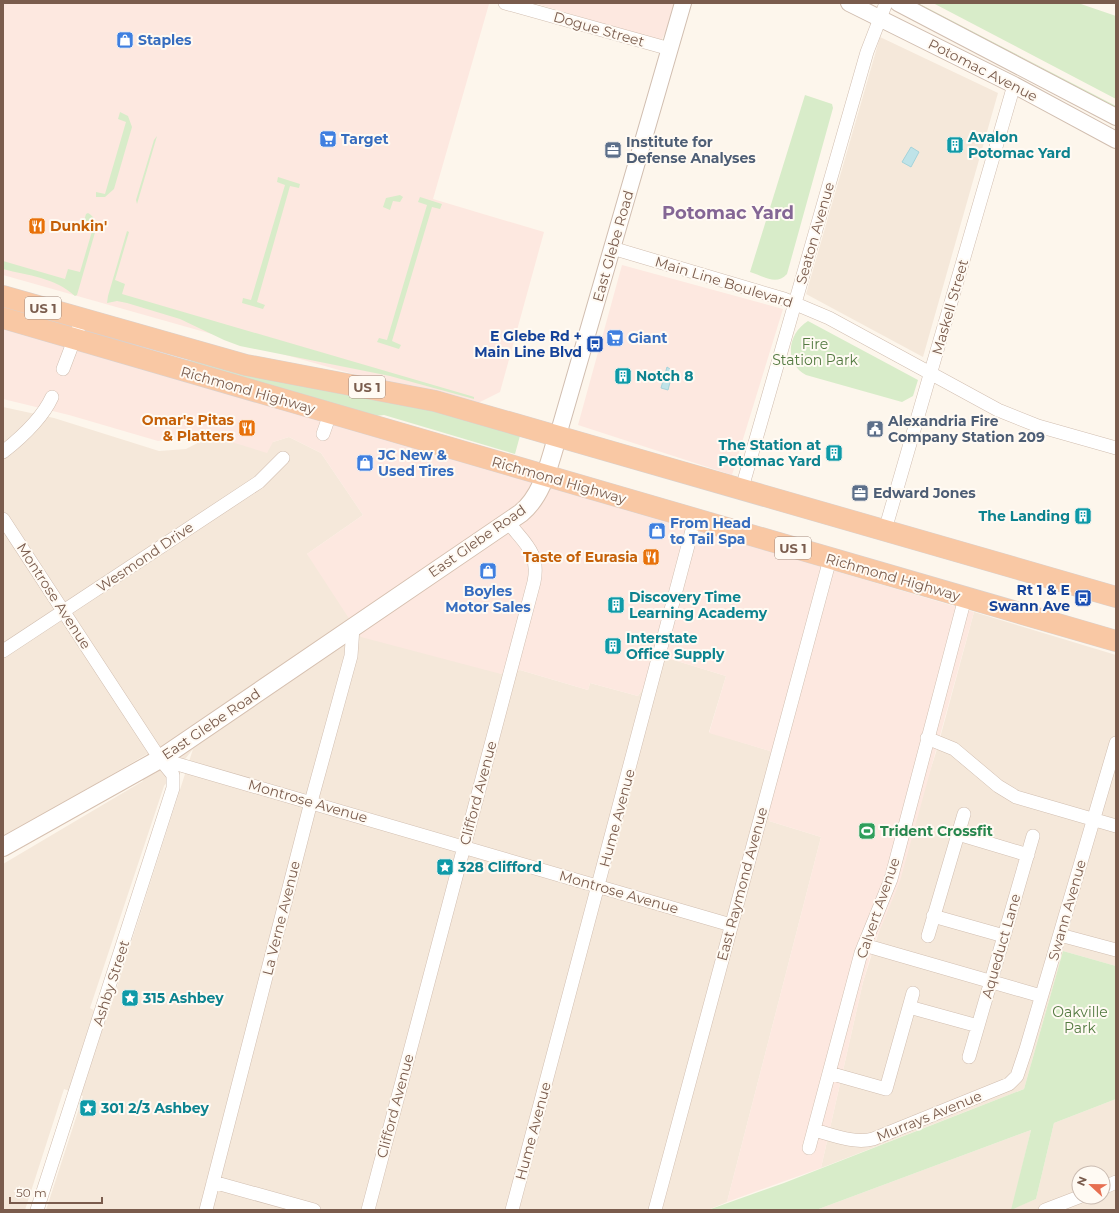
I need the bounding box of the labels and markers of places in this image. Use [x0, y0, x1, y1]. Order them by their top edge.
shop icon: Staples [115, 30, 135, 50]
place label: Staples [138, 31, 192, 49]
place label: Avalon Potomac Yard [967, 128, 1071, 162]
supermarket icon: Target [318, 129, 338, 149]
place label: Target [341, 130, 389, 148]
place label: Institute for Defense Analyses [626, 133, 756, 167]
building icon: Avalon Potomac Yard [945, 135, 965, 155]
office icon: Institute for Defense Analyses [603, 140, 623, 160]
restaurant icon: Dunkin' [27, 216, 47, 236]
place label: Dunkin' [50, 217, 107, 235]
place label: E Glebe Rd + Main Line Blvd [474, 327, 582, 361]
supermarket icon: Giant [605, 328, 625, 348]
place label: Giant [628, 329, 667, 347]
bus stop icon: E Glebe Rd + Main Line Blvd [585, 334, 605, 354]
building icon: Notch 8 [613, 366, 633, 386]
place label: Notch 8 [636, 367, 693, 385]
place label: Omar's Pitas & Platters [142, 411, 235, 445]
place label: Alexandria Fire Company Station 209 [887, 412, 1045, 446]
restaurant icon: Omar's Pitas & Platters [237, 418, 257, 438]
public building icon: Alexandria Fire Company Station 209 [865, 419, 885, 439]
place label: The Station at Potomac Yard [718, 436, 821, 470]
building icon: The Station at Potomac Yard [824, 443, 844, 463]
place label: JC New & Used Tires [377, 446, 455, 480]
shop icon: JC New & Used Tires [355, 453, 375, 473]
office icon: Edward Jones [850, 483, 870, 503]
place label: Edward Jones [873, 484, 976, 502]
building icon: The Landing [1073, 506, 1093, 526]
place label: The Landing [979, 507, 1070, 525]
place label: From Head to Tail Spa [670, 514, 751, 548]
shop icon: From Head to Tail Spa [647, 521, 667, 541]
restaurant icon: Taste of Eurasia [641, 547, 661, 567]
place label: Taste of Eurasia [523, 548, 638, 566]
shop icon: Boyles Motor Sales [478, 561, 498, 581]
place label: Rt 1 & E Swann Ave [989, 581, 1070, 615]
place label: Boyles Motor Sales [445, 582, 531, 616]
place label: Discovery Time Learning Academy [629, 588, 768, 622]
bus stop icon: Rt 1 & E Swann Ave [1073, 588, 1093, 608]
building icon: Discovery Time Learning Academy [606, 595, 626, 615]
place label: Interstate Office Supply [626, 629, 725, 663]
building icon: Interstate Office Supply [603, 636, 623, 656]
sports icon: Trident Crossfit [857, 821, 877, 841]
place label: Trident Crossfit [880, 822, 993, 840]
place icon: 328 Clifford [435, 857, 455, 877]
place label: 328 Clifford [457, 858, 542, 876]
place icon: 315 Ashbey [120, 988, 140, 1008]
place label: 315 Ashbey [142, 989, 224, 1007]
place icon: 301 2/3 Ashbey [78, 1098, 98, 1118]
place label: 301 2/3 Ashbey [100, 1099, 210, 1117]

